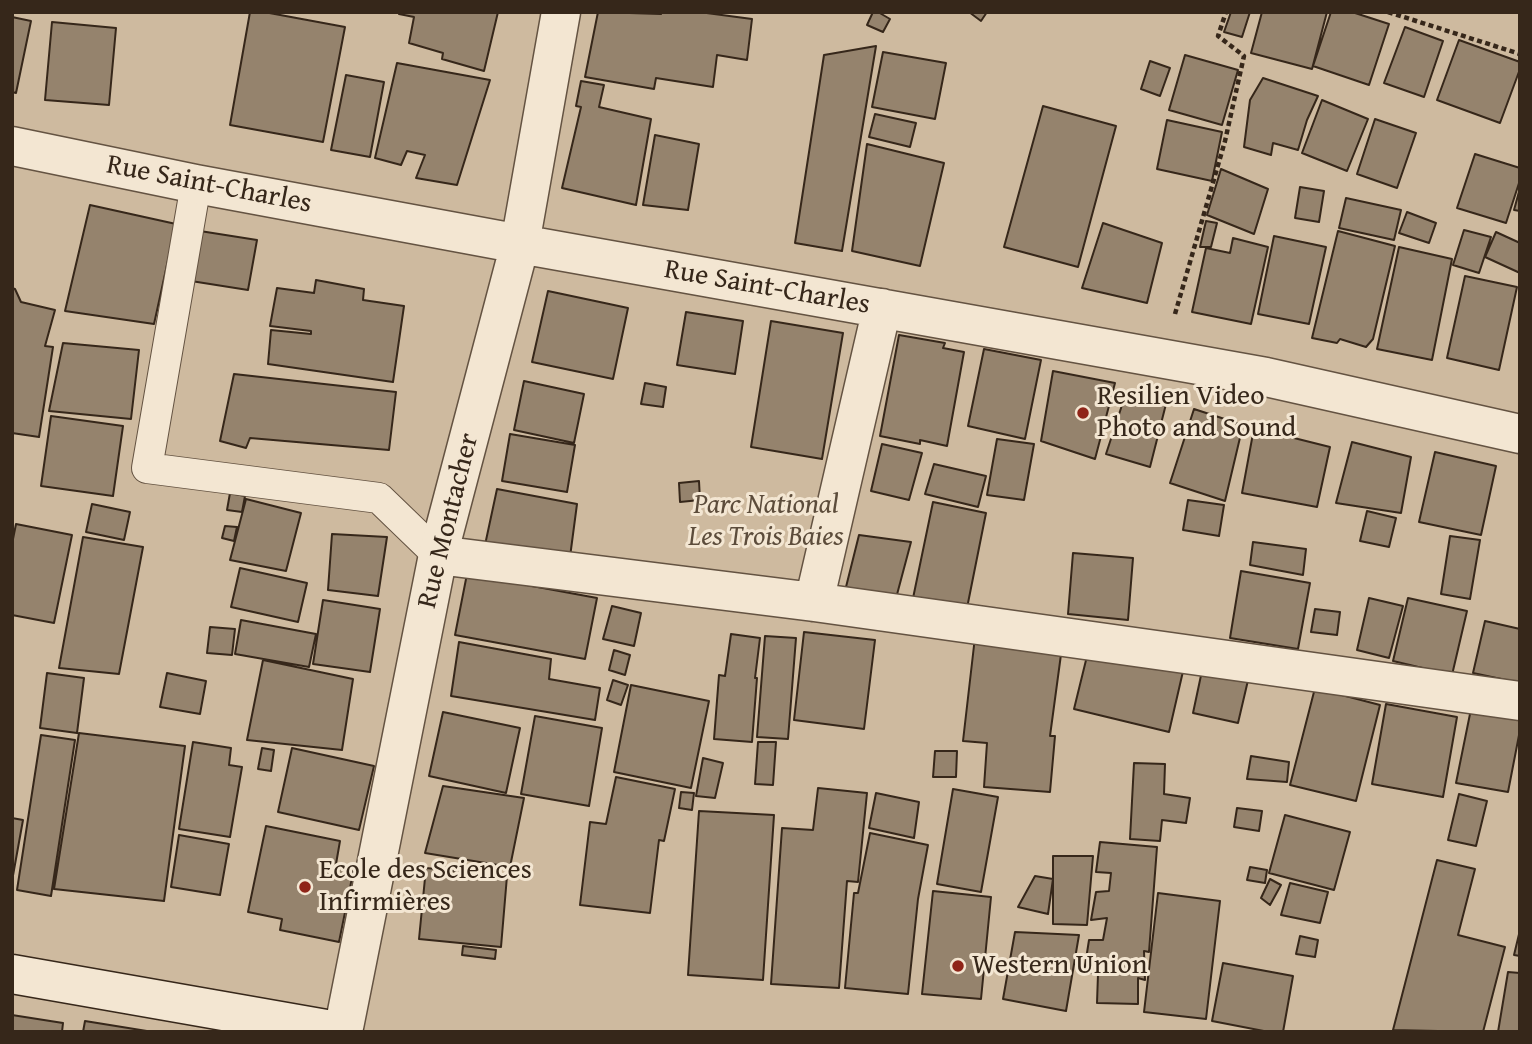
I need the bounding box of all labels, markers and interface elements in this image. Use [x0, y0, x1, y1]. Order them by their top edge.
street label: Rue Saint-Charles [104, 149, 314, 221]
street label: Rue Saint-Charles [661, 253, 873, 323]
place label: Resilien Video Photo and Sound [1097, 380, 1296, 446]
marker: Resilien Video Photo and Sound [1075, 405, 1091, 421]
street label: Rue Montacher [411, 430, 487, 612]
park label: Parc National Les Trois Baies [688, 489, 844, 555]
place label: Ecole des Sciences Infirmières [319, 854, 532, 920]
marker: Ecole des Sciences Infirmières [297, 879, 313, 895]
place label: Western Union [972, 949, 1147, 983]
marker: Western Union [950, 958, 966, 974]

